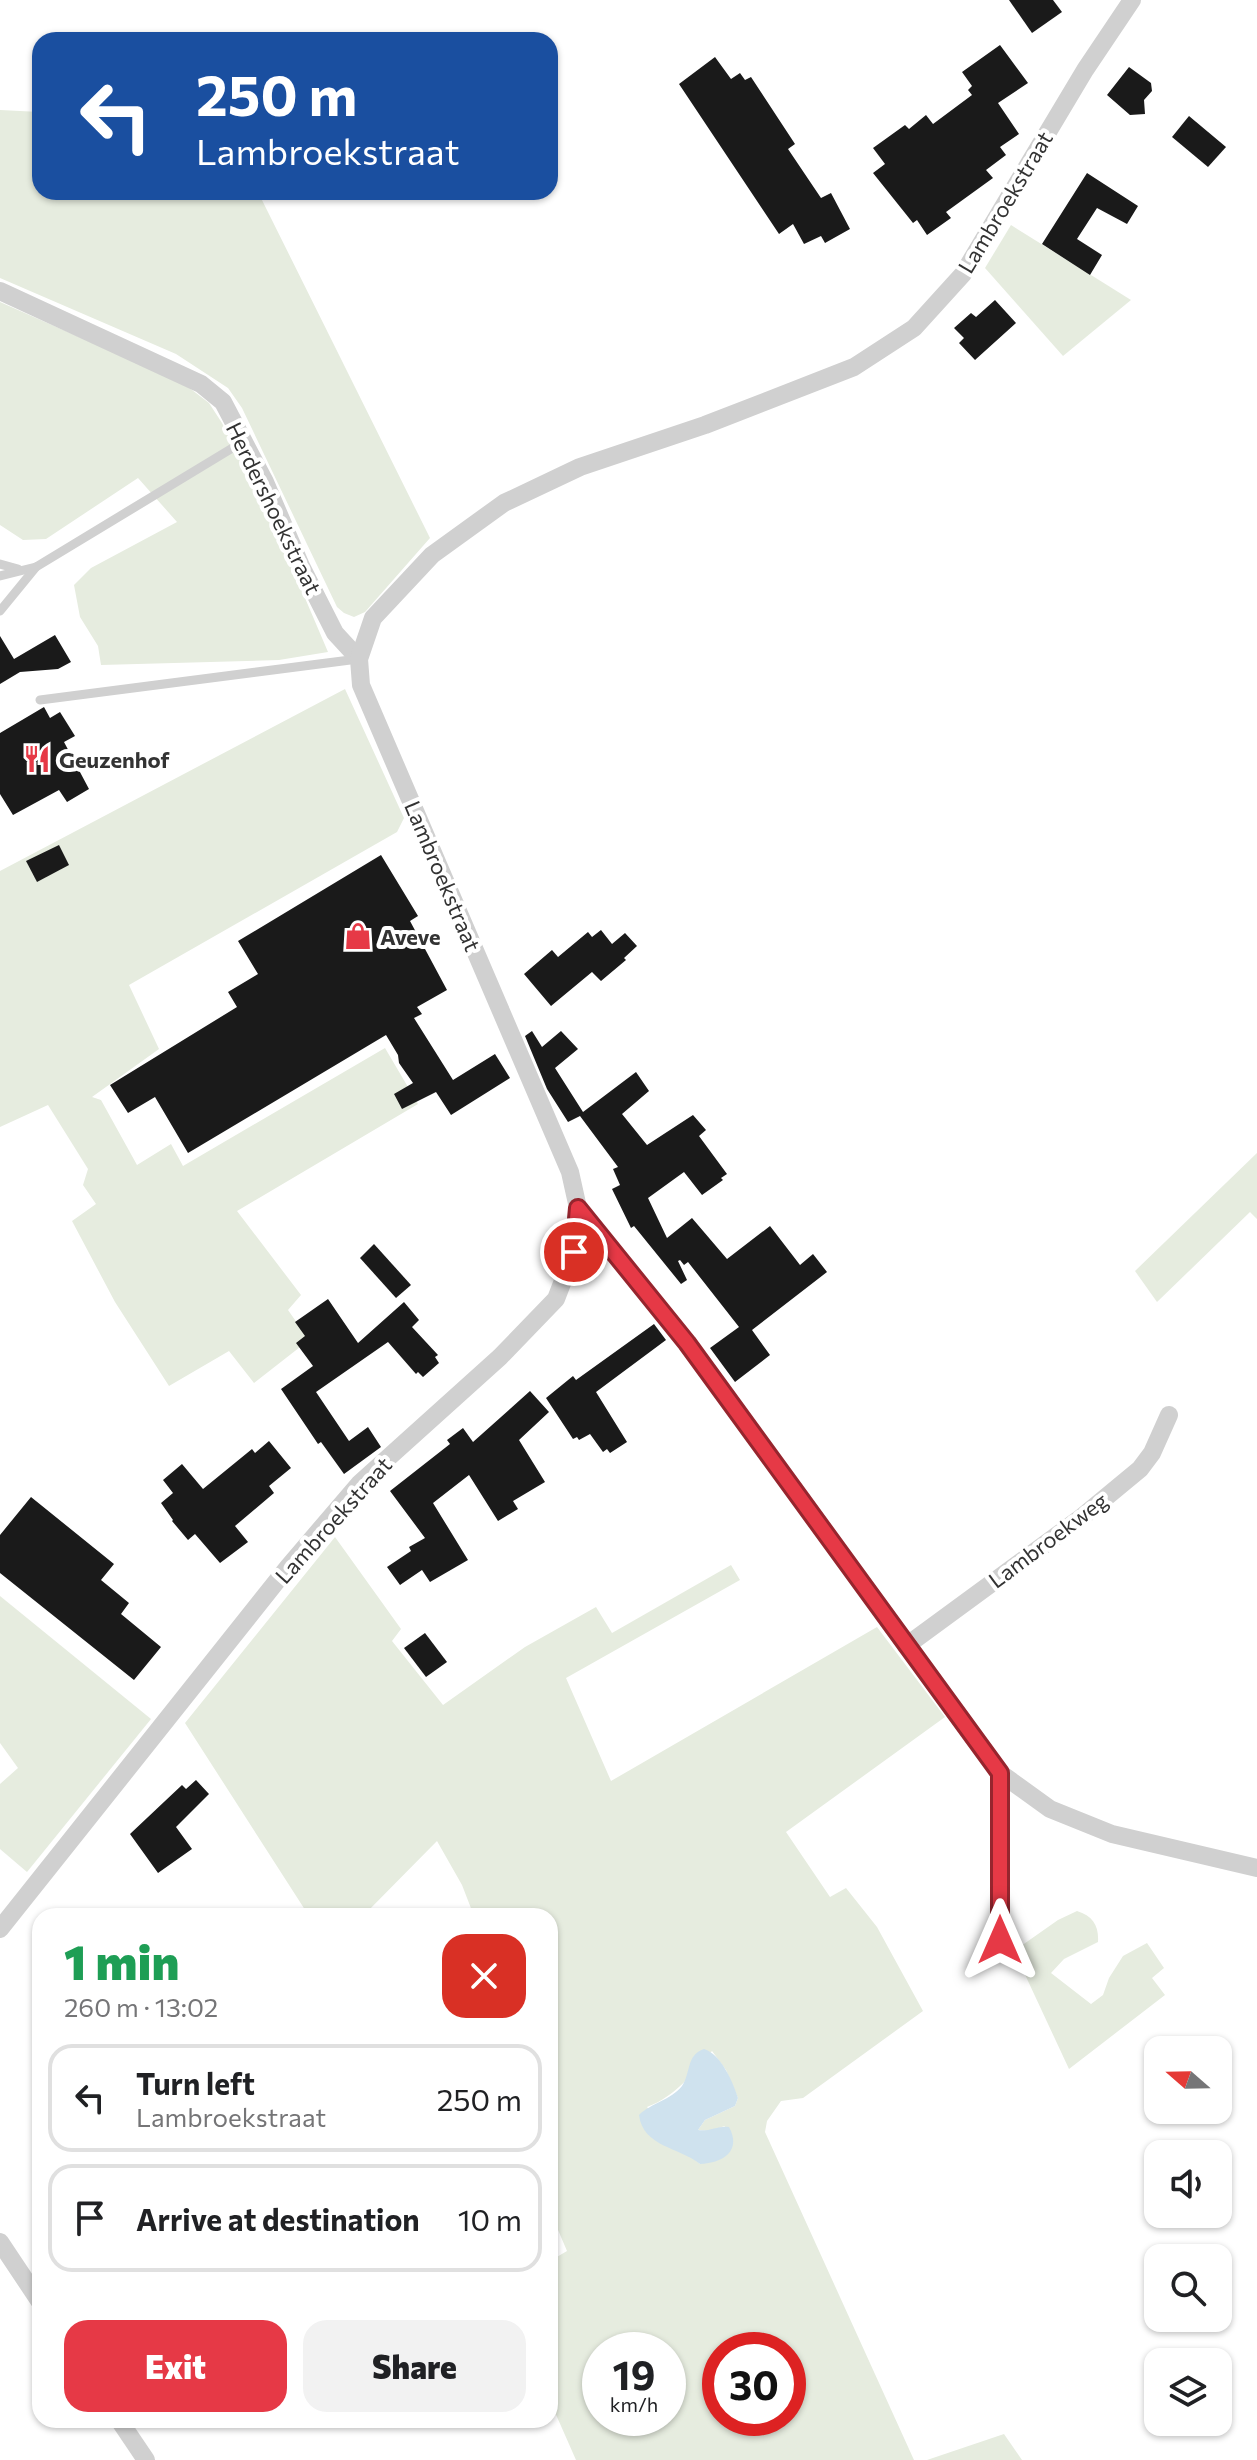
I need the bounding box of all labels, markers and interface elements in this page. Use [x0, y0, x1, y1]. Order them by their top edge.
text: 250 m [196, 59, 357, 128]
icon: left [64, 64, 168, 168]
street label: Lambroekstraat [952, 126, 1058, 278]
text: Lambroekstraat [196, 128, 459, 172]
street label: Herdershoekstraat [221, 418, 327, 598]
restaurant icon: Geuzenhof [22, 744, 52, 774]
place label: Geuzenhof [59, 746, 171, 773]
street label: Lambroekstraat [399, 797, 487, 955]
shop icon: Aveve [343, 921, 373, 951]
place label: Aveve [380, 923, 441, 950]
pin [540, 1218, 608, 1286]
icon: arrive [552, 1230, 596, 1274]
street label: Lambroekstraat [269, 1451, 397, 1589]
street label: Lambroekweg [983, 1486, 1113, 1594]
position arrow [958, 1898, 1042, 1982]
text: 1 min [64, 1931, 179, 1990]
button: close [442, 1934, 526, 2018]
text: 260 m · 13:02 [64, 1991, 218, 2022]
north arrow [1144, 2036, 1232, 2124]
map controls [1144, 2036, 1232, 2436]
text: Turn left [136, 2064, 255, 2101]
icon: left [68, 2076, 112, 2120]
text: 250 m [437, 2080, 522, 2117]
text: Lambroekstraat [136, 2101, 326, 2132]
button: sound [1144, 2140, 1232, 2228]
icon: arrive [68, 2196, 112, 2240]
text: Arrive at destination [136, 2200, 420, 2237]
text: 10 m [458, 2200, 522, 2237]
button: search [1144, 2244, 1232, 2332]
button: Exit [64, 2320, 287, 2412]
button: Share [303, 2320, 526, 2412]
speed limit sign: 30 [702, 2332, 806, 2436]
button: layers [1144, 2348, 1232, 2436]
text: 19 [613, 2349, 655, 2398]
text: km/h [610, 2392, 658, 2416]

